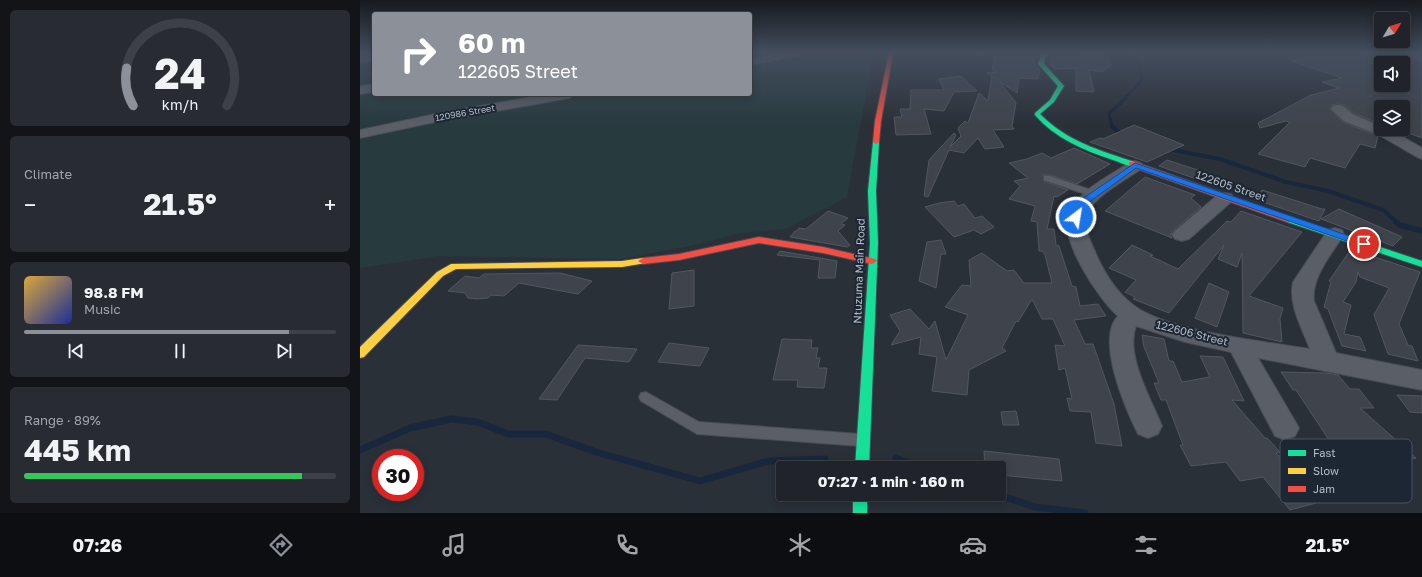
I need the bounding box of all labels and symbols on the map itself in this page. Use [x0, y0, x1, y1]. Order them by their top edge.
north arrow [1374, 12, 1410, 48]
street label: 120986 Street [434, 102, 496, 123]
street label: 122605 Street [1194, 167, 1268, 204]
position arrow [1055, 196, 1097, 238]
street label: Ntuzuma Main Road [850, 218, 867, 324]
pin [1347, 227, 1381, 261]
street label: 122606 Street [1155, 317, 1229, 348]
legend [1280, 439, 1412, 503]
text: Fast [1313, 446, 1336, 459]
speed limit sign: 30 [372, 449, 424, 501]
text: Slow [1313, 464, 1339, 477]
text: Jam [1313, 482, 1335, 495]

